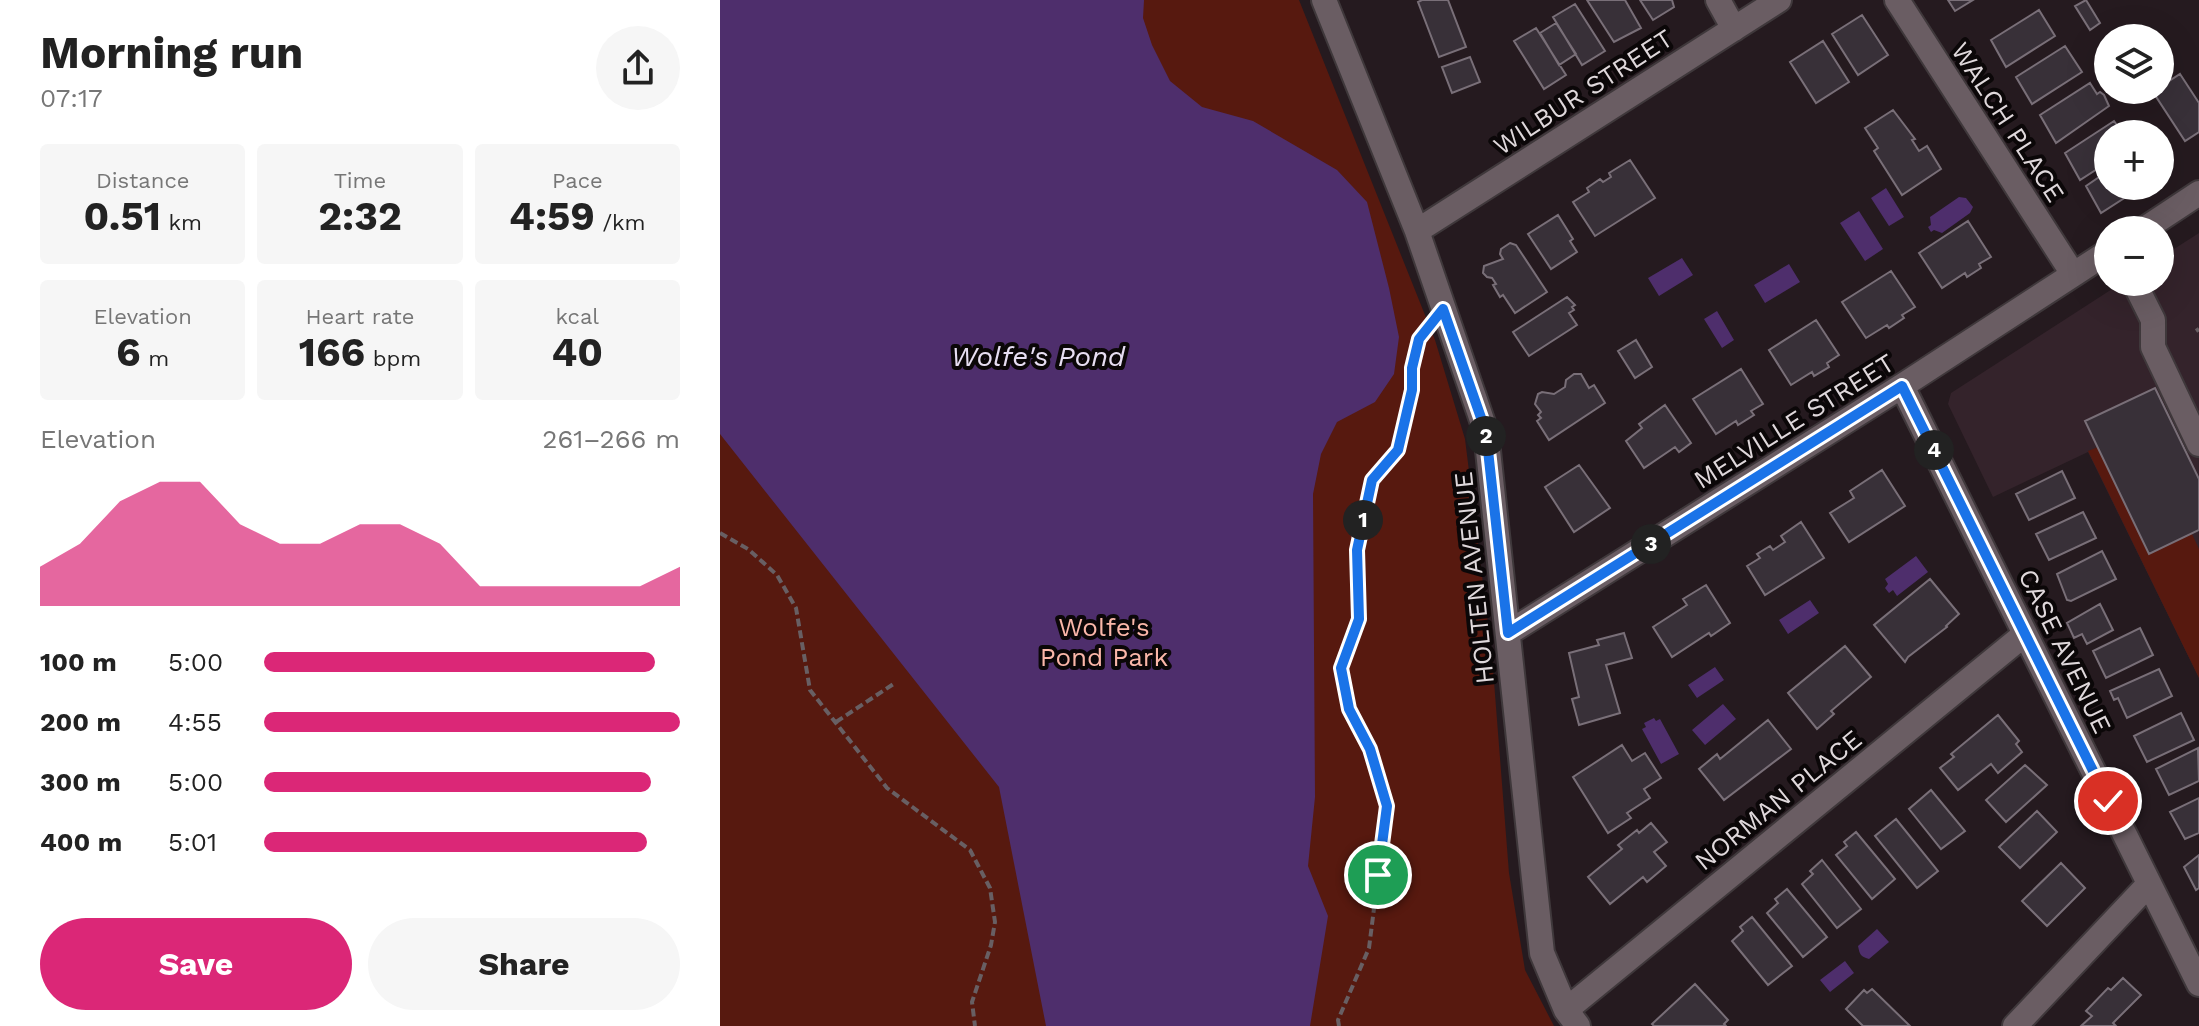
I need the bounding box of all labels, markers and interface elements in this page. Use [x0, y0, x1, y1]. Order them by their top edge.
street label: WILBUR STREET [1488, 23, 1678, 161]
map controls [2094, 24, 2174, 296]
button: layers [2094, 24, 2174, 104]
button: share [596, 26, 680, 110]
text: Morning run [40, 27, 303, 79]
street label: WALCH PLACE [1945, 37, 2071, 207]
text: 07:17 [40, 83, 103, 113]
button: + [2094, 120, 2174, 200]
text: Distance [96, 168, 189, 193]
text: Time [334, 168, 386, 193]
text: Pace [552, 168, 603, 193]
text: 0.51 [83, 193, 161, 240]
text: 2:32 [318, 193, 402, 240]
text: 4:59 [509, 193, 595, 240]
text: km [161, 210, 202, 235]
text: /km [595, 210, 646, 235]
button: − [2094, 216, 2174, 296]
text: Elevation [94, 304, 192, 329]
text: Heart rate [306, 304, 414, 329]
text: kcal [556, 304, 599, 329]
text: 6 [116, 329, 141, 376]
text: 166 [299, 329, 365, 376]
text: 40 [552, 329, 603, 376]
water label: Wolfe's Pond [951, 340, 1126, 373]
text: m [141, 346, 169, 371]
text: bpm [365, 346, 421, 371]
street label: MELVILLE STREET [1688, 347, 1900, 495]
pin: 2 [1466, 416, 1506, 456]
text: 2 [1479, 423, 1493, 448]
text: Elevation [40, 424, 156, 454]
text: 261–266 m [542, 424, 680, 454]
pin: 4 [1914, 430, 1954, 470]
text: 4 [1927, 437, 1941, 462]
street label: HOLTEN AVENUE [1448, 470, 1500, 686]
pin: 1 [1343, 500, 1383, 540]
text: 1 [1358, 507, 1368, 532]
pin: 3 [1631, 524, 1671, 564]
text: 3 [1644, 531, 1658, 556]
street label: CASE AVENUE [2012, 564, 2118, 738]
park label: Wolfe's Pond Park [1040, 612, 1168, 672]
text: 100 m [40, 647, 117, 677]
text: 5:00 [168, 647, 223, 677]
text: 200 m [40, 707, 121, 737]
text: 4:55 [168, 707, 222, 737]
street label: NORMAN PLACE [1689, 724, 1867, 876]
text: 300 m [40, 767, 121, 797]
text: 5:00 [168, 767, 223, 797]
pin [2074, 767, 2142, 835]
icon: check [2086, 779, 2130, 823]
text: 400 m [40, 827, 122, 857]
text: 5:01 [168, 827, 217, 857]
pin [1344, 841, 1412, 909]
icon: arrive [1356, 853, 1400, 897]
button: Save [40, 918, 352, 1010]
button: Share [368, 918, 680, 1010]

